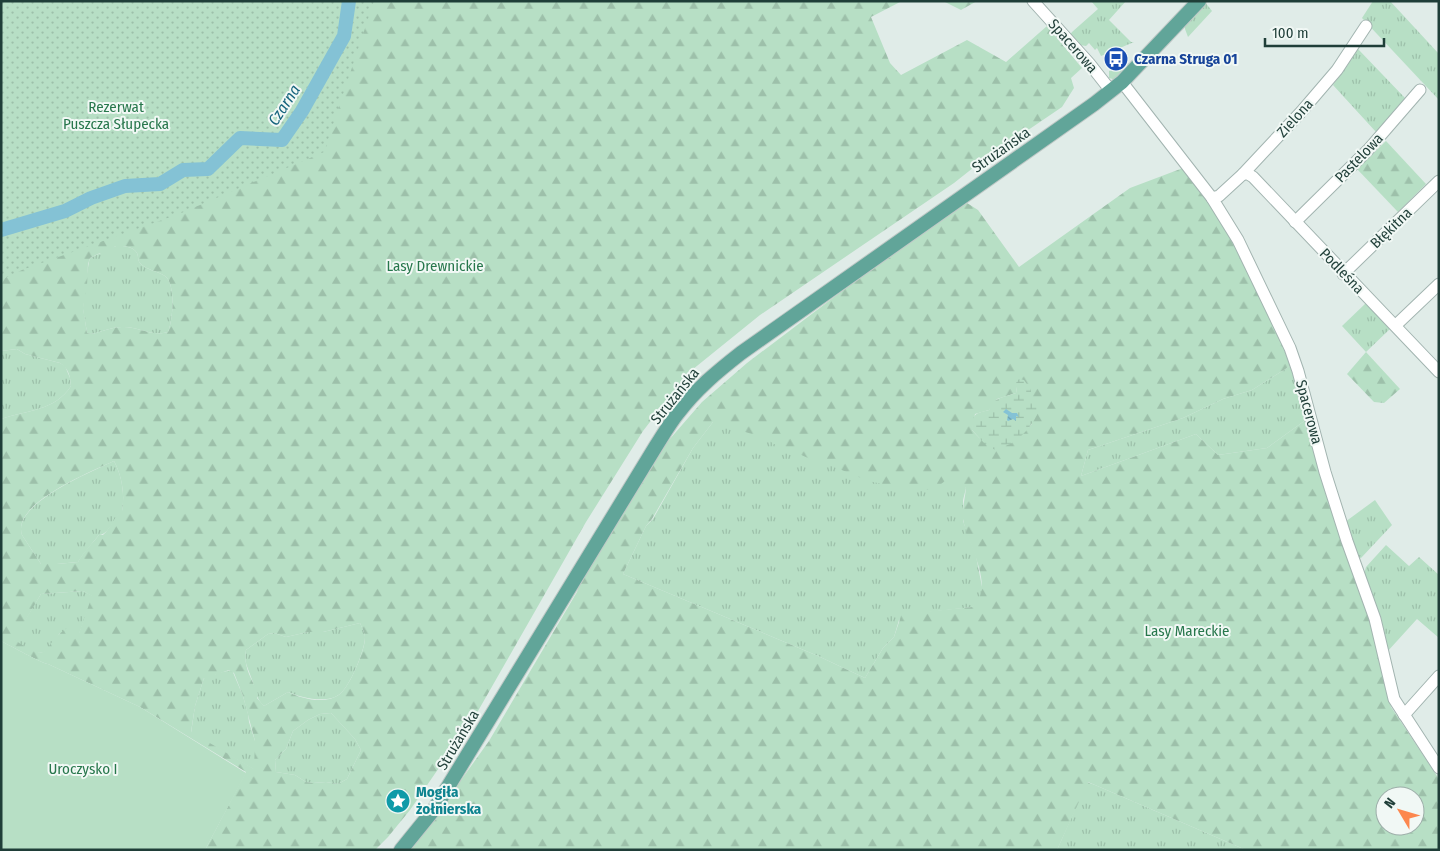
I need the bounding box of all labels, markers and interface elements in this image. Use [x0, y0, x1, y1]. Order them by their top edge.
street label: Spacerowa [1045, 15, 1101, 77]
scale bar [1265, 15, 1384, 47]
text: 100 m [1272, 24, 1309, 42]
bus stop icon: Czarna Struga 01 [1103, 46, 1129, 72]
place label: Czarna Struga 01 [1134, 50, 1238, 68]
water label: Czarna [264, 81, 304, 129]
street label: Zielona [1273, 95, 1317, 141]
park label: Rezerwat Puszcza Słupecka [63, 98, 169, 133]
street label: Strużańska [968, 123, 1034, 177]
street label: Pastelowa [1331, 130, 1387, 186]
street label: Błękitna [1366, 204, 1416, 252]
street label: Podleśna [1316, 245, 1368, 297]
park label: Lasy Drewnickie [386, 257, 484, 275]
street label: Strużańska [647, 364, 703, 428]
street label: Spacerowa [1292, 378, 1326, 446]
park label: Lasy Mareckie [1144, 622, 1230, 640]
street label: Strużańska [433, 707, 483, 773]
park label: Uroczysko I [48, 760, 118, 778]
place label: Mogiła żołnierska [416, 783, 482, 818]
north arrow [1375, 786, 1425, 836]
place icon: Mogiła żołnierska [385, 788, 411, 814]
text: N [1381, 795, 1399, 812]

